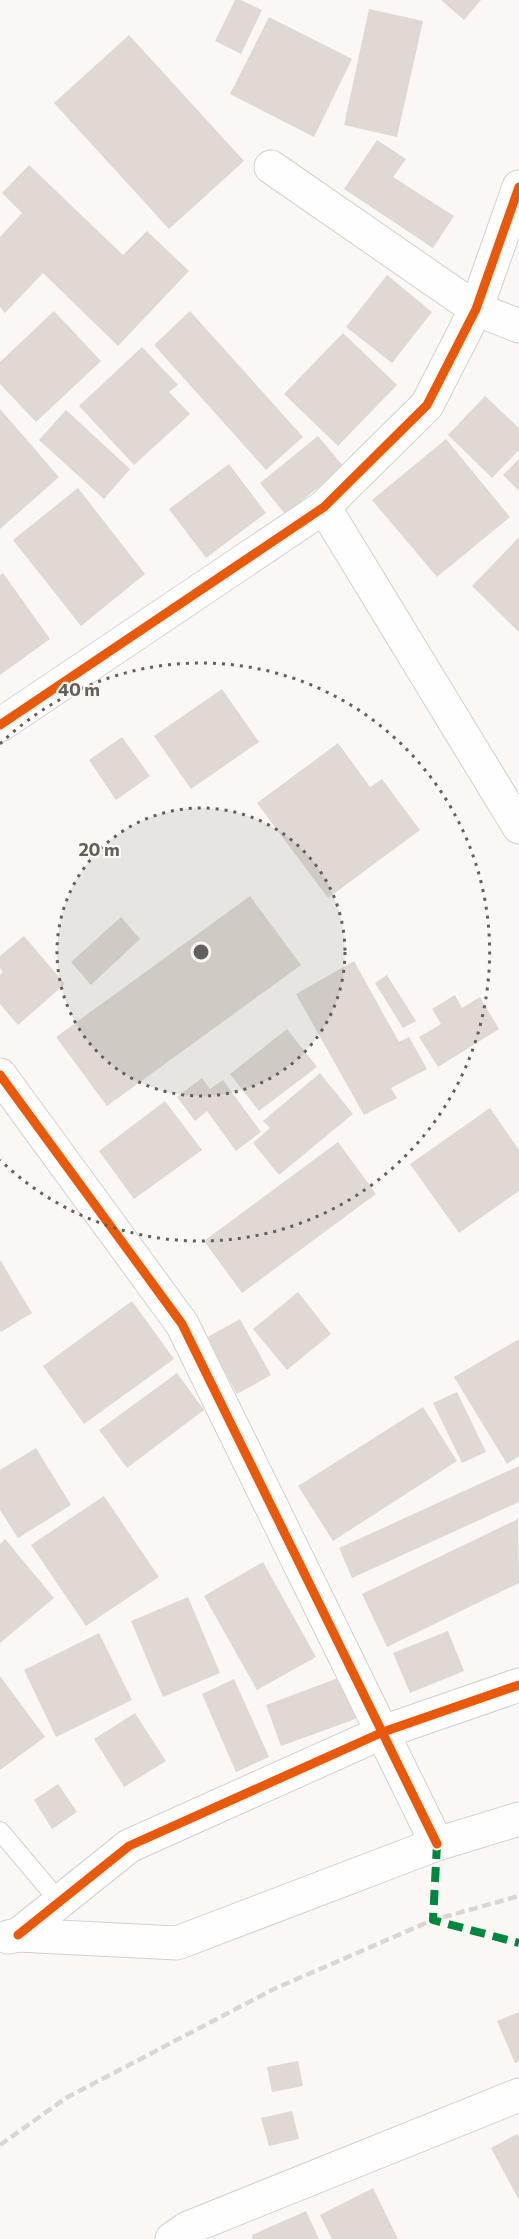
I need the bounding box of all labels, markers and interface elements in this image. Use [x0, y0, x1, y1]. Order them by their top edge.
text: 40 m [58, 678, 100, 700]
text: 20 m [78, 838, 120, 860]
centre of rings [191, 942, 211, 962]

